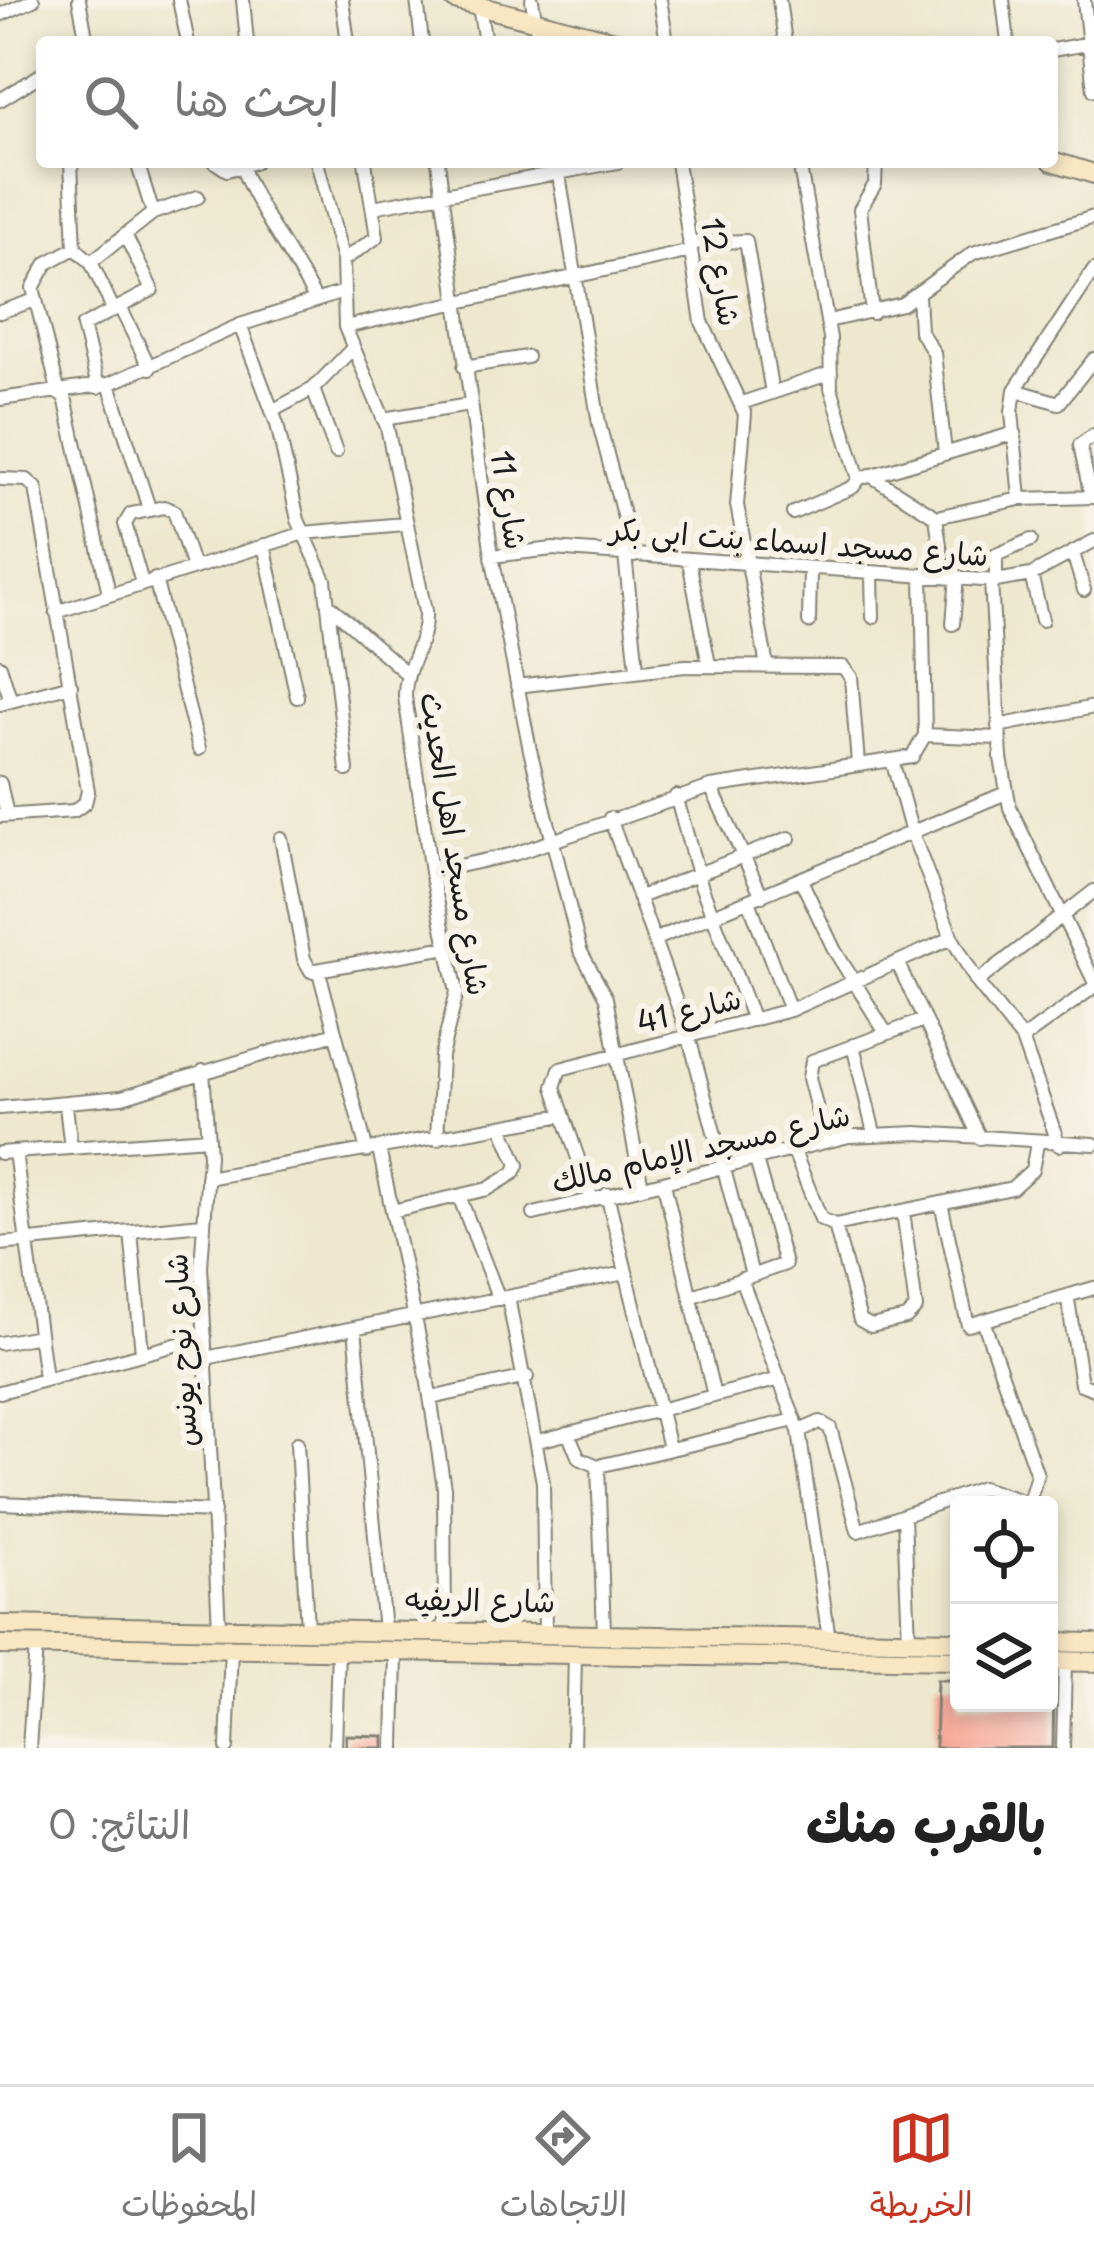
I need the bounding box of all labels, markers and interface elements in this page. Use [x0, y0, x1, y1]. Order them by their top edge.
search box [36, 36, 1058, 168]
text: ابحث هنا [174, 63, 339, 131]
icon: search [78, 69, 144, 135]
street label: شارع 12 [690, 214, 754, 330]
street label: شارع 11 [479, 447, 540, 553]
street label: شارع مسجد اسماء بنت ابى بكر [605, 505, 990, 577]
street label: شارع مسجد اهل الحديث [409, 689, 503, 999]
street label: شارع 41 [631, 974, 746, 1044]
street label: شارع مسجد الإمام مالك [547, 1090, 855, 1205]
street label: شارع نوح يونس [152, 1252, 208, 1448]
map controls [950, 1496, 1058, 1712]
button: locate [950, 1496, 1058, 1604]
street label: شارع الريفيه [405, 1575, 555, 1623]
button: layers [950, 1604, 1058, 1712]
text: بالقرب منك [806, 1782, 1046, 1859]
text: النتائج: 0 [48, 1793, 190, 1852]
tab: المحفوظات [121, 2105, 257, 2234]
tab: الاتجاهات [500, 2105, 627, 2234]
tab: الخريطة [870, 2105, 973, 2234]

